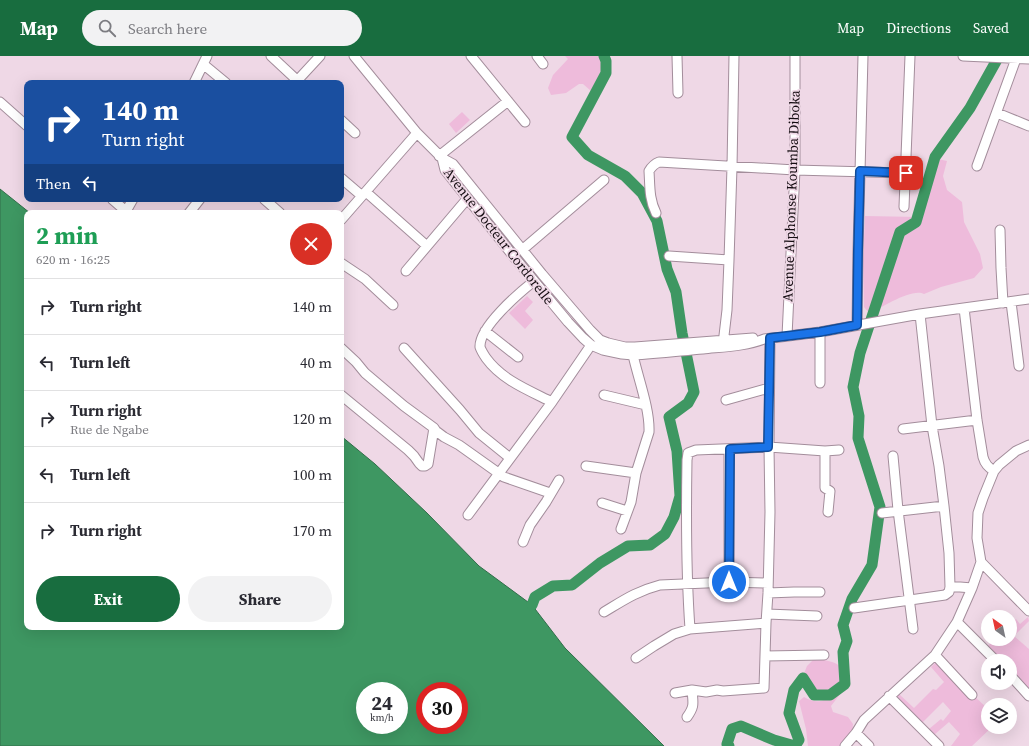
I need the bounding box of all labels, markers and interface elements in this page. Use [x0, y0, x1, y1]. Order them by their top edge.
search box [82, 10, 362, 46]
text: Map [20, 15, 58, 41]
icon: search [96, 17, 118, 39]
text: Search here [128, 18, 207, 39]
text: Map [837, 18, 864, 38]
text: Directions [886, 18, 951, 38]
text: Saved [973, 18, 1009, 38]
street label: Avenue Alphonse Koumba Diboka [777, 89, 805, 302]
text: 140 m [102, 91, 179, 129]
icon: right [36, 96, 88, 148]
text: Turn right [102, 127, 184, 152]
pin [889, 156, 923, 190]
icon: arrive [895, 162, 917, 184]
street label: Avenue Docteur Cordorelle [439, 163, 559, 309]
icon: left [79, 172, 101, 194]
text: Then [36, 173, 71, 194]
text: 2 min [36, 219, 98, 252]
button: close [290, 223, 332, 265]
text: 620 m · 16:25 [36, 251, 110, 268]
icon: right [36, 296, 58, 318]
text: Turn right [70, 296, 142, 317]
text: 140 m [292, 296, 332, 317]
icon: left [36, 352, 58, 374]
text: Turn left [70, 352, 130, 373]
text: 40 m [300, 352, 332, 373]
text: Turn right [70, 400, 142, 421]
icon: right [36, 408, 58, 430]
text: 120 m [292, 408, 332, 429]
text: Rue de Ngabe [70, 421, 149, 438]
icon: left [36, 464, 58, 486]
text: Turn left [70, 464, 130, 485]
text: 100 m [292, 464, 332, 485]
icon: right [36, 520, 58, 542]
text: Turn right [70, 520, 142, 541]
text: 170 m [292, 520, 332, 541]
position arrow [708, 561, 750, 603]
button: Exit [36, 576, 180, 622]
button: Share [188, 576, 332, 622]
north arrow [981, 610, 1017, 646]
map controls [981, 610, 1017, 734]
button: sound [981, 654, 1017, 690]
speed limit sign: 30 [416, 682, 468, 734]
text: 24 [371, 689, 393, 717]
button: layers [981, 698, 1017, 734]
text: km/h [370, 711, 394, 724]

